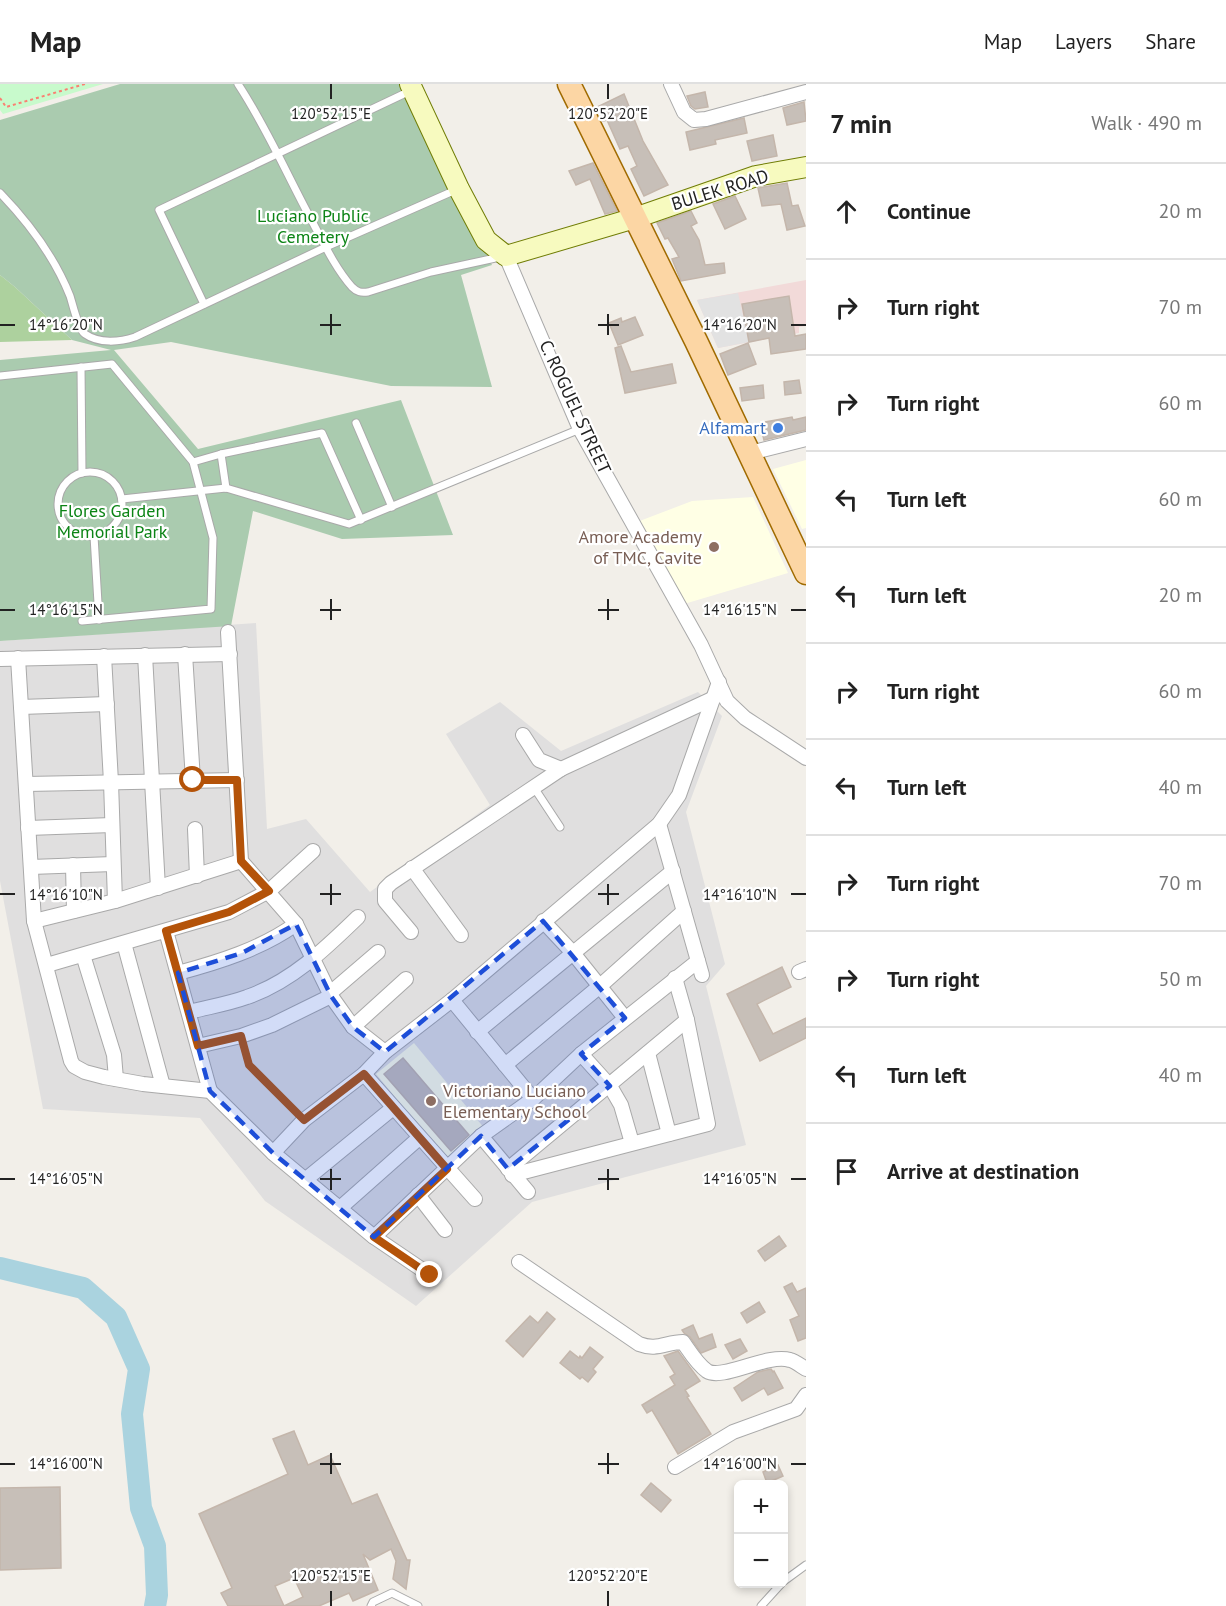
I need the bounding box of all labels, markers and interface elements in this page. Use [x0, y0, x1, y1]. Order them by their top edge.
text: Map [30, 23, 81, 60]
text: Map [984, 28, 1022, 55]
text: Layers [1055, 28, 1112, 55]
text: Share [1145, 28, 1196, 55]
text: 120°52'15"E [291, 104, 371, 123]
text: 120°52'20"E [568, 104, 648, 123]
text: 7 min [830, 107, 892, 140]
text: Walk · 490 m [1091, 110, 1202, 136]
street label: BULEK ROAD [668, 164, 771, 215]
icon: ahead [830, 195, 863, 228]
text: Continue [887, 197, 971, 225]
text: 20 m [1159, 198, 1202, 224]
park label: Luciano Public Cemetery [257, 204, 369, 248]
icon: right [830, 291, 863, 324]
text: Turn right [887, 293, 979, 321]
text: 70 m [1159, 294, 1202, 320]
text: 14°16'20"N [29, 315, 103, 334]
text: 14°16'20"N [703, 315, 777, 334]
street label: C. ROGUEL STREET [534, 336, 617, 477]
icon: right [830, 387, 863, 420]
text: Turn right [887, 389, 979, 417]
text: 60 m [1159, 390, 1202, 416]
place label: Alfamart [699, 416, 766, 439]
marker: Alfamart [771, 421, 785, 435]
icon: left [830, 483, 863, 516]
text: Turn left [887, 485, 967, 513]
text: 60 m [1159, 486, 1202, 512]
park label: Flores Garden Memorial Park [57, 499, 168, 543]
place label: Amore Academy of TMC, Cavite [579, 525, 703, 569]
marker: Amore Academy of TMC, Cavite [707, 540, 721, 554]
icon: left [830, 579, 863, 612]
text: Turn left [887, 581, 967, 609]
text: 20 m [1159, 582, 1202, 608]
text: 14°16'15"N [29, 600, 103, 619]
text: 14°16'15"N [703, 600, 777, 619]
icon: right [830, 675, 863, 708]
text: Turn right [887, 677, 979, 705]
text: 60 m [1159, 678, 1202, 704]
route start [179, 766, 205, 792]
icon: left [830, 771, 863, 804]
text: Turn left [887, 773, 967, 801]
text: 40 m [1159, 774, 1202, 800]
icon: right [830, 867, 863, 900]
text: Turn right [887, 869, 979, 897]
text: 70 m [1159, 870, 1202, 896]
text: 14°16'10"N [29, 885, 103, 904]
text: 14°16'10"N [703, 885, 777, 904]
icon: right [830, 963, 863, 996]
text: Turn right [887, 965, 979, 993]
text: 50 m [1159, 966, 1202, 992]
icon: left [830, 1059, 863, 1092]
text: Turn left [887, 1061, 967, 1089]
text: 40 m [1159, 1062, 1202, 1088]
place label: Victoriano Luciano Elementary School [442, 1079, 587, 1123]
marker: Victoriano Luciano Elementary School [424, 1094, 438, 1108]
icon: arrive [830, 1155, 863, 1188]
text: Arrive at destination [887, 1157, 1079, 1185]
text: 14°16'05"N [29, 1169, 103, 1188]
text: 14°16'05"N [703, 1169, 777, 1188]
route end [416, 1261, 442, 1287]
text: 14°16'00"N [29, 1454, 103, 1473]
text: 14°16'00"N [703, 1454, 777, 1473]
map controls [734, 1480, 788, 1588]
button: + [734, 1480, 788, 1534]
button: − [734, 1534, 788, 1588]
text: 120°52'15"E [291, 1566, 371, 1585]
text: 120°52'20"E [568, 1566, 648, 1585]

